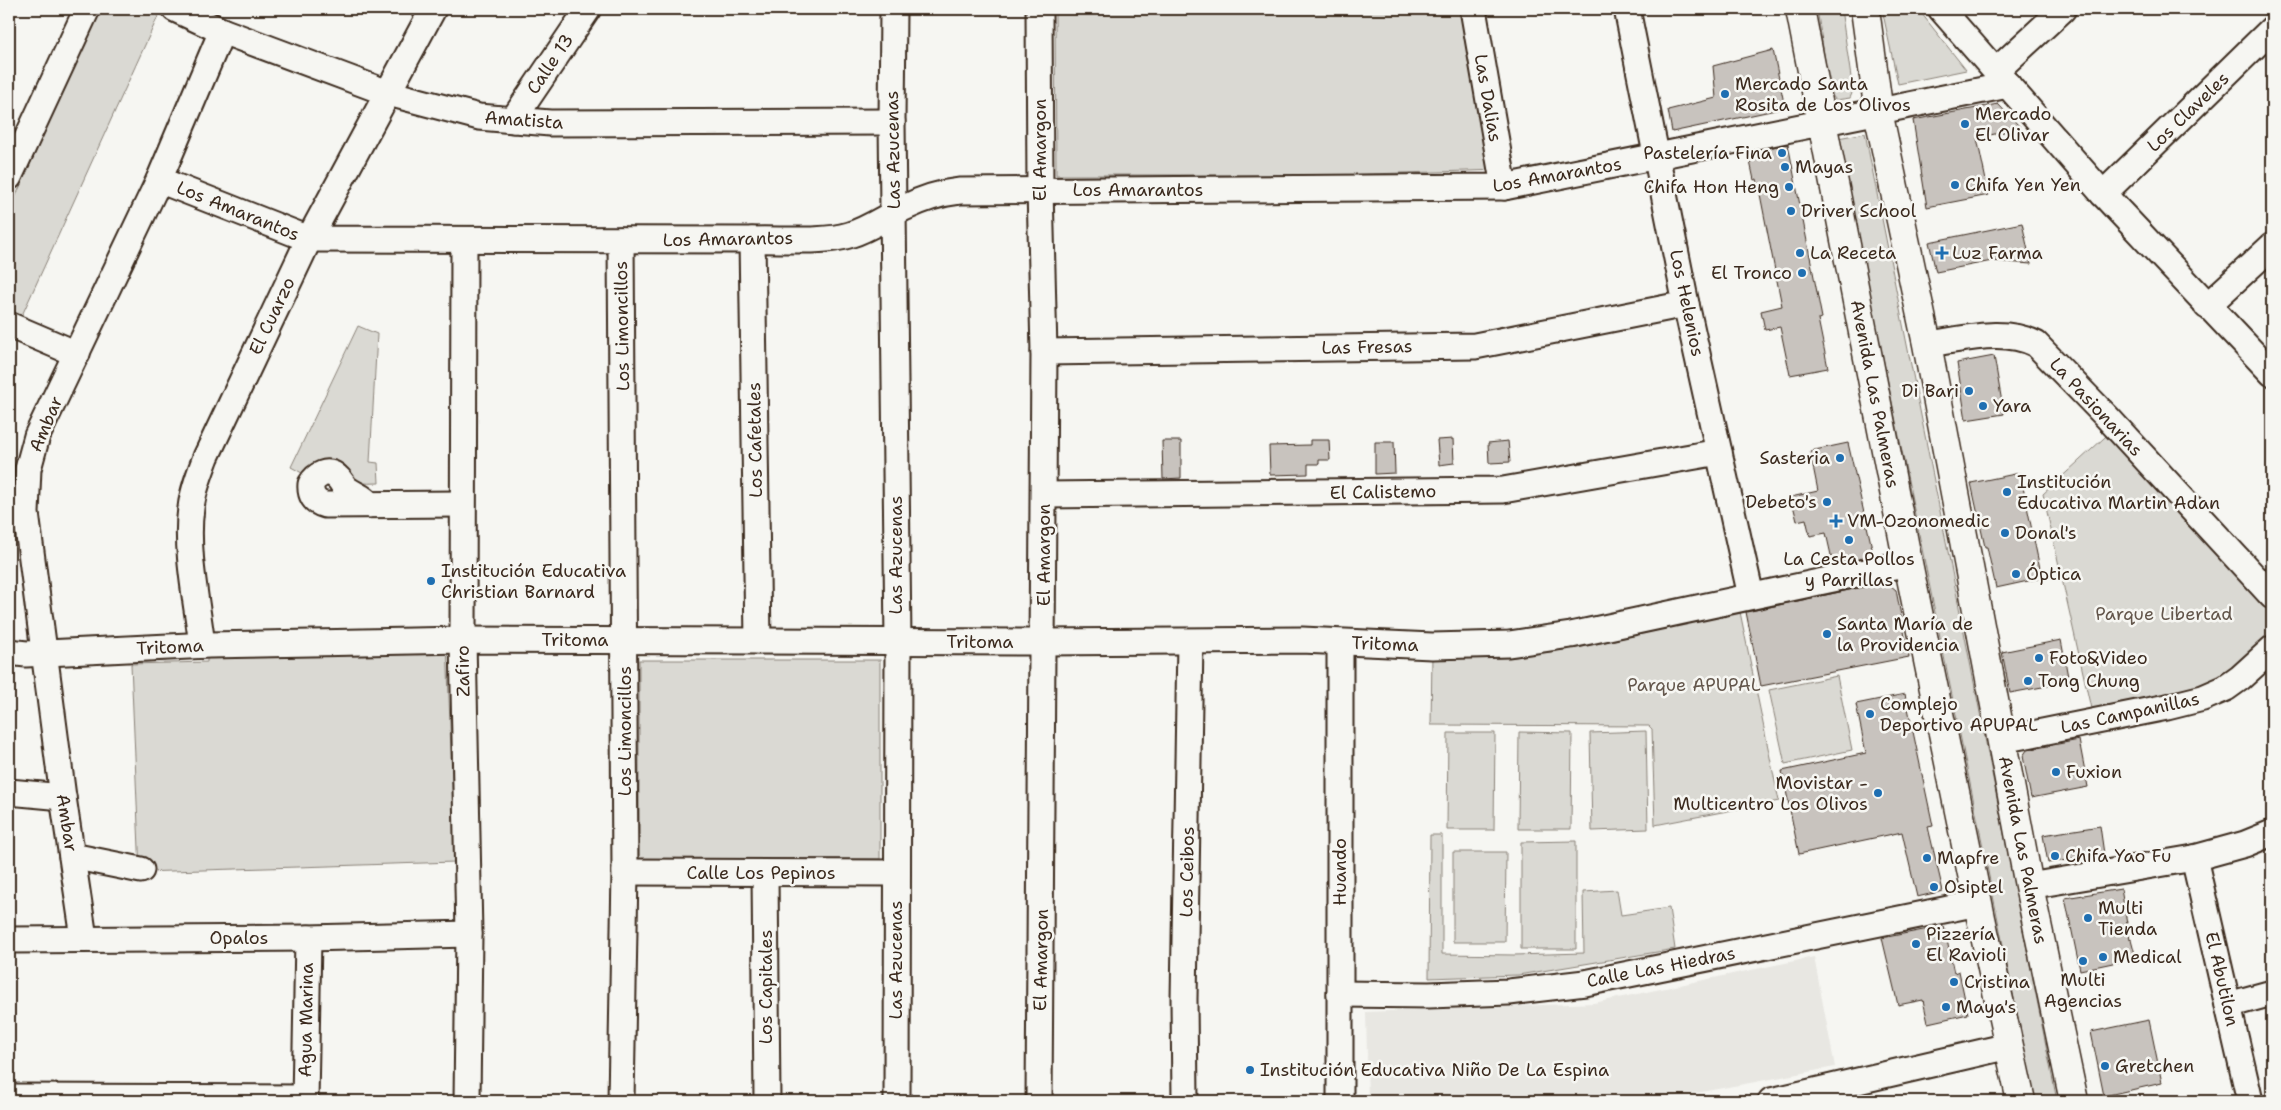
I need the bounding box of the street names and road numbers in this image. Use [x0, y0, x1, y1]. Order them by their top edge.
street label: Calle 13 [521, 29, 579, 99]
street label: Las Dalias [1468, 52, 1508, 144]
street label: Los Claveles [2142, 67, 2234, 157]
street label: Las Azucenas [880, 90, 906, 210]
street label: El Amargon [1028, 99, 1052, 201]
street label: Amatista [484, 105, 564, 135]
street label: Los Amarantos [1491, 152, 1623, 198]
street label: Los Amarantos [173, 175, 303, 247]
street label: Los Amarantos [1073, 178, 1203, 202]
street label: Los Amarantos [662, 226, 794, 252]
street label: Los Helenios [1664, 247, 1710, 359]
street label: Los Limoncillos [609, 261, 635, 391]
street label: El Cuarzo [244, 273, 300, 359]
street label: Avenida Las Palmeras [1845, 298, 1905, 490]
street label: Las Fresas [1321, 334, 1413, 360]
street label: La Pasionarias [2044, 353, 2148, 461]
street label: Los Cafetales [742, 382, 768, 498]
street label: Ambar [24, 392, 68, 456]
street label: El Calistemo [1329, 479, 1437, 505]
street label: Las Azucenas [884, 496, 908, 614]
street label: El Amargon [1032, 504, 1056, 606]
street label: Tritoma [541, 628, 609, 652]
street label: Tritoma [946, 630, 1014, 654]
street label: Tritoma [1351, 631, 1419, 657]
street label: Tritoma [136, 633, 204, 661]
street label: Zafiro [451, 645, 475, 697]
street label: Los Limoncillos [613, 666, 637, 796]
street label: Las Campanillas [2058, 687, 2202, 739]
street label: Avenida Las Palmeras [1993, 754, 2053, 946]
street label: Ambar [51, 792, 83, 854]
street label: Los Ceibos [1174, 826, 1200, 918]
street label: Huando [1328, 838, 1352, 906]
street label: Calle Los Pepinos [686, 861, 836, 885]
street label: Las Azucenas [884, 901, 908, 1019]
street label: El Amargon [1028, 909, 1054, 1011]
street label: Opalos [209, 926, 269, 950]
street label: El Abutilon [2199, 929, 2245, 1029]
street label: Los Capitales [754, 930, 778, 1044]
street label: Calle Las Hiedras [1585, 941, 1737, 993]
street label: Agua Marina [293, 962, 319, 1078]

